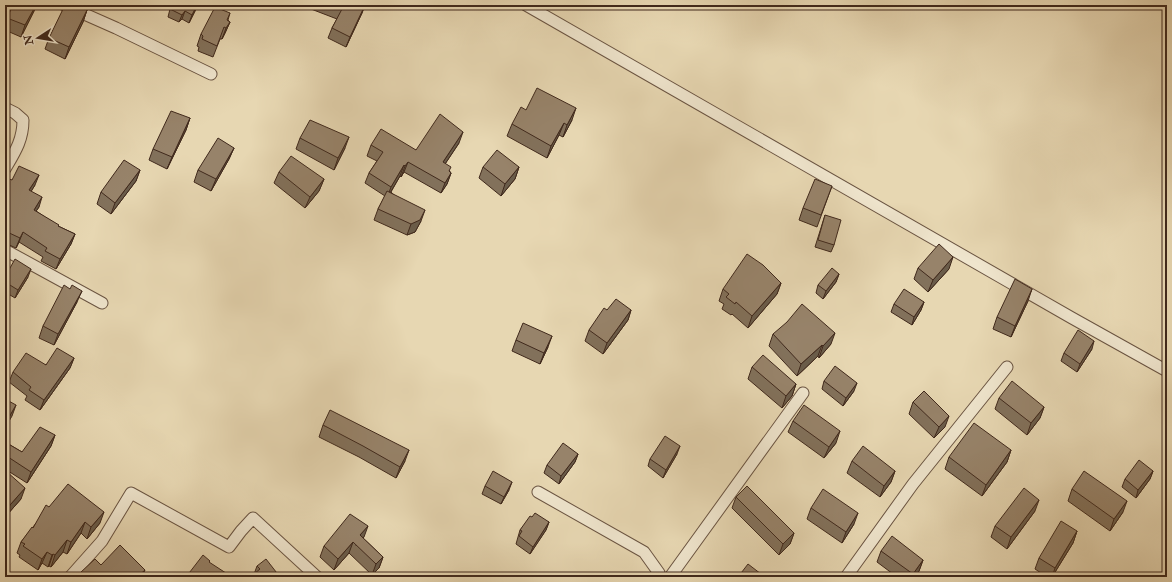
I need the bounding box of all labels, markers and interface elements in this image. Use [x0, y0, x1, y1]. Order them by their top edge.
north arrow [18, 18, 58, 58]
text: N [21, 33, 36, 47]

